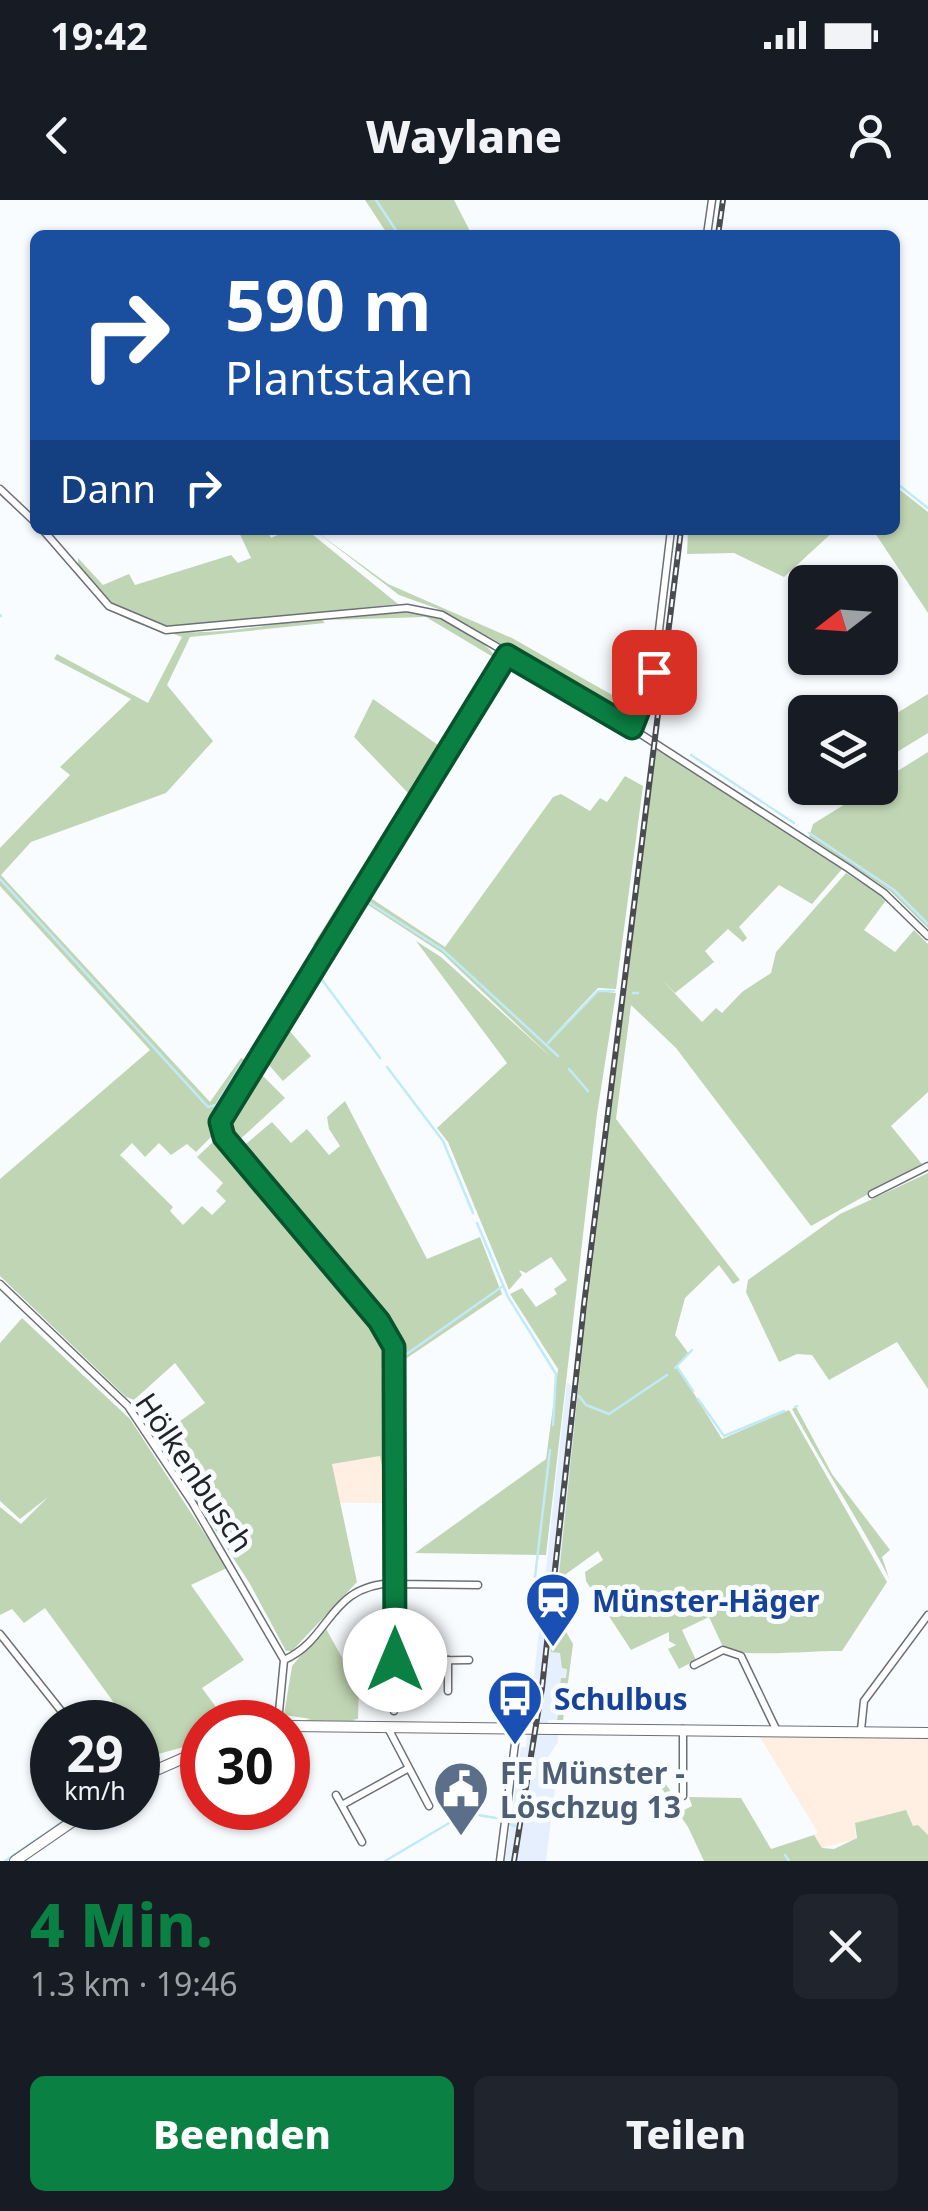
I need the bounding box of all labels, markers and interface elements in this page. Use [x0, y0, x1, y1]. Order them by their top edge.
text: 19:42 [50, 9, 148, 61]
text: Waylane [366, 105, 562, 166]
icon: back [30, 108, 85, 163]
icon: person [843, 108, 898, 163]
text: 590 m [225, 256, 432, 352]
icon: right [60, 270, 190, 400]
text: Plantstaken [225, 347, 473, 408]
icon: right [176, 460, 231, 515]
text: Dann [60, 462, 156, 514]
north arrow [788, 565, 898, 675]
map controls [788, 565, 898, 805]
pin [612, 630, 697, 715]
icon: arrive [627, 645, 682, 700]
button: layers [788, 695, 898, 805]
street label: Hölkenbusch [127, 1384, 263, 1560]
station icon: Münster-Häger [523, 1570, 583, 1649]
place label: Münster-Häger [592, 1580, 820, 1621]
position arrow [343, 1608, 447, 1712]
bus stop icon: Schulbus [485, 1668, 545, 1747]
place label: Schulbus [554, 1678, 687, 1719]
speed limit sign: 30 [180, 1700, 310, 1830]
text: 29 [66, 1719, 124, 1787]
place label: FF Münster - Löschzug 13 [500, 1752, 685, 1827]
public building icon: FF Münster - Löschzug 13 [431, 1759, 491, 1838]
text: km/h [64, 1773, 126, 1807]
text: 4 Min. [30, 1883, 213, 1965]
button: close [793, 1894, 898, 1999]
text: 1.3 km · 19:46 [30, 1962, 238, 2005]
button: Beenden [30, 2076, 454, 2191]
button: Teilen [474, 2076, 898, 2191]

